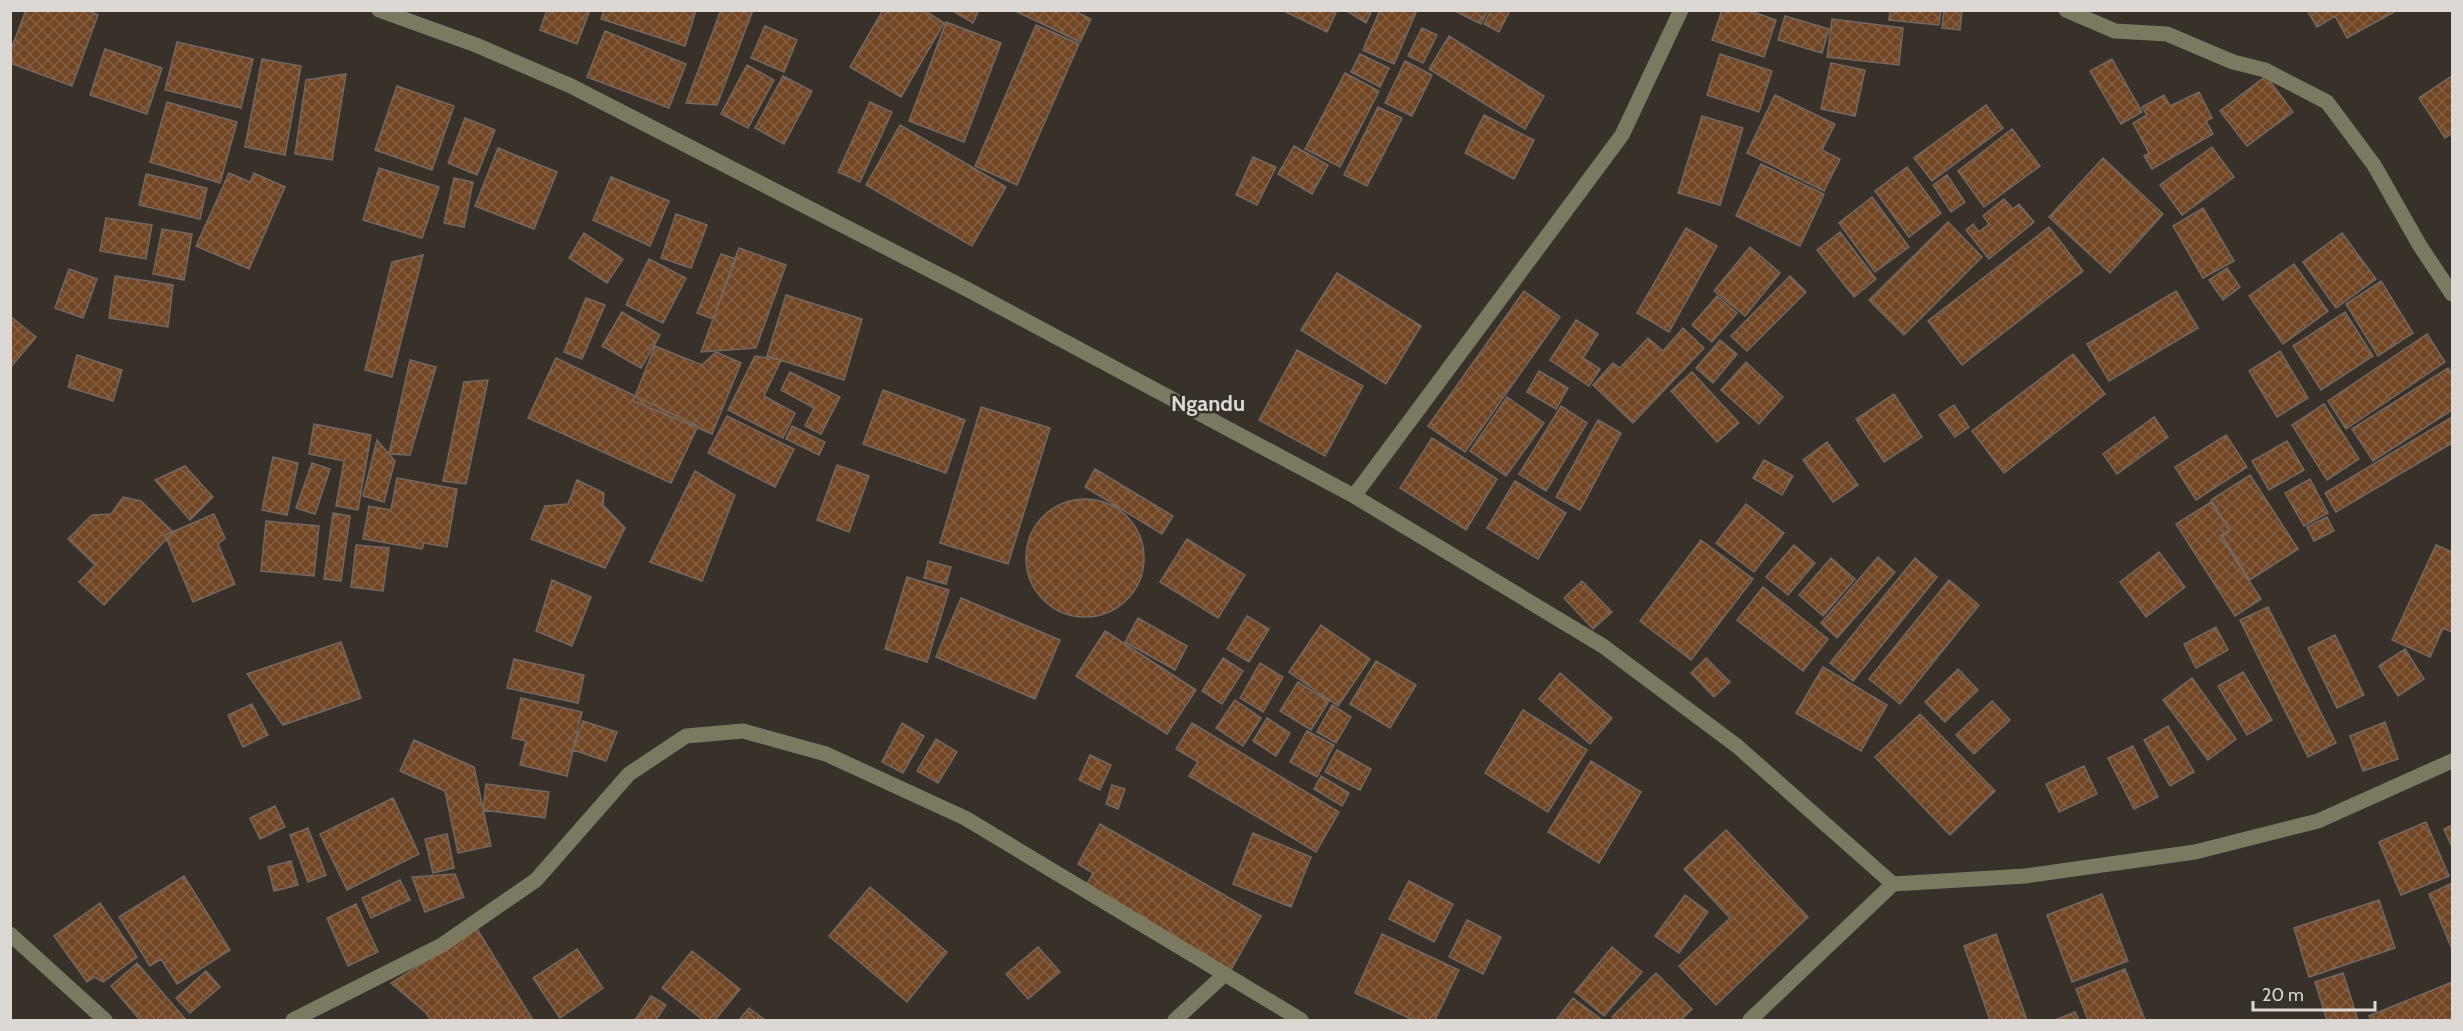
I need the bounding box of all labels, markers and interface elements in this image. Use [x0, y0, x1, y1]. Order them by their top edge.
district label: Ngandu [1171, 390, 1245, 417]
scale bar [2253, 974, 2374, 1012]
text: 20 m [2262, 984, 2304, 1006]

